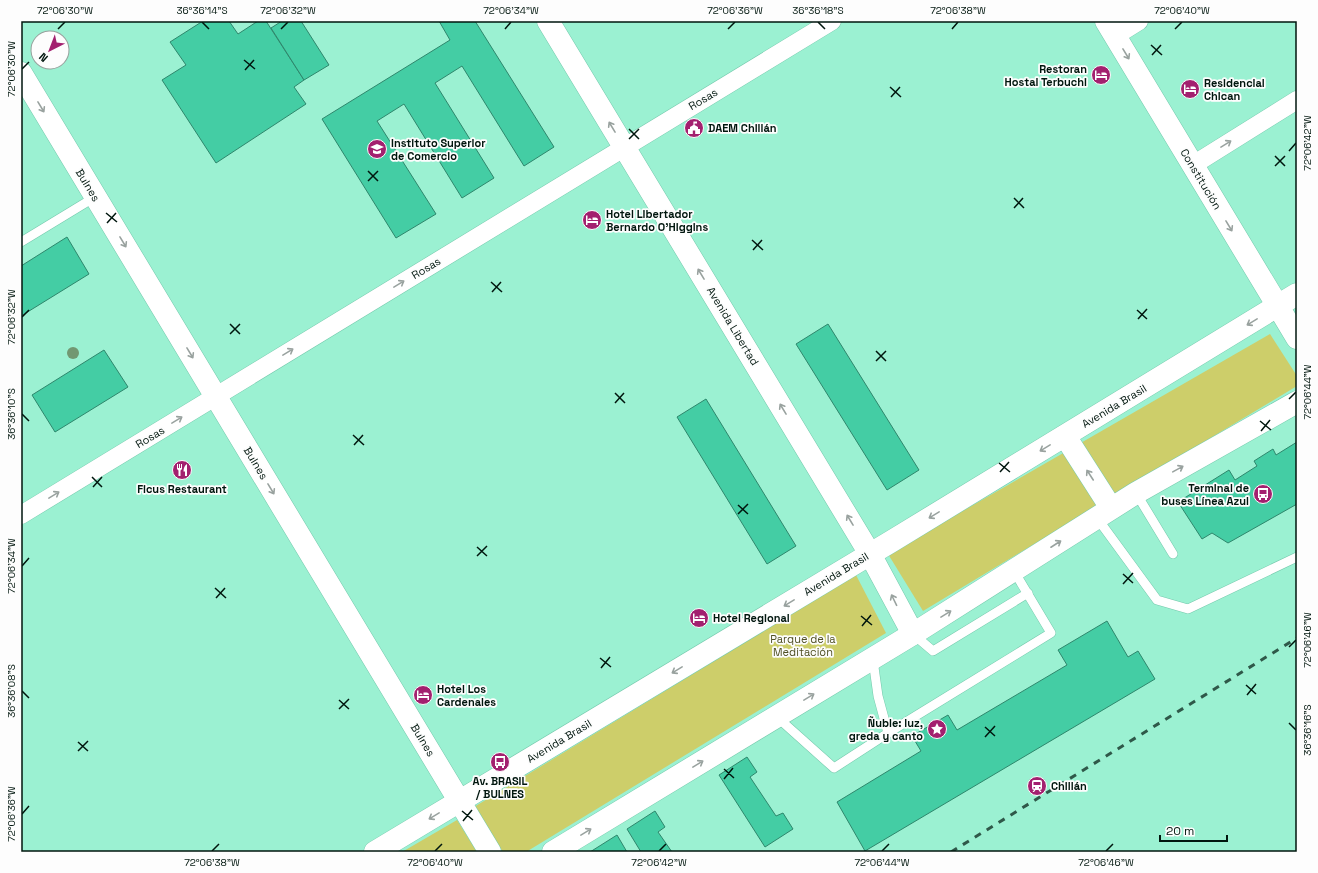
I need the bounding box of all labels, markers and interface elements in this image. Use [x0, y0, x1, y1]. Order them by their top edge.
text: 72°06'30"W [37, 4, 93, 17]
text: 36°36'14"S [176, 4, 228, 17]
text: 72°06'32"W [260, 4, 316, 17]
text: 72°06'34"W [483, 4, 539, 17]
text: 72°06'36"W [707, 4, 763, 17]
text: 36°36'18"S [792, 4, 844, 17]
text: 72°06'38"W [930, 4, 986, 17]
text: 72°06'40"W [1154, 4, 1210, 17]
north arrow [30, 30, 70, 70]
text: 72°06'30"W [5, 41, 18, 97]
one-way arrow [1123, 48, 1131, 60]
text: N [36, 50, 51, 65]
place label: Restoran Hostal Terbuchi [1005, 62, 1087, 89]
hotel icon: Restoran Hostal Terbuchi [1090, 64, 1112, 86]
place label: Residencial Chican [1204, 76, 1265, 103]
hotel icon: Residencial Chican [1179, 78, 1201, 100]
street label: Rosas [686, 85, 720, 113]
one-way arrow [37, 101, 45, 112]
text: 72°06'42"W [1301, 115, 1314, 171]
public building icon: DAEM Chillán [683, 117, 705, 139]
place label: DAEM Chillán [708, 121, 777, 135]
one-way arrow [608, 122, 616, 133]
place label: Instituto Superior de Comercio [391, 136, 486, 163]
school or university icon: Instituto Superior de Comercio [366, 138, 388, 160]
one-way arrow [1220, 140, 1232, 148]
street label: Constitución [1177, 146, 1225, 212]
street label: Bulnes [73, 166, 103, 204]
place label: Hotel Libertador Bernardo O'Higgins [606, 207, 708, 234]
hotel icon: Hotel Libertador Bernardo O'Higgins [581, 209, 603, 231]
one-way arrow [1226, 220, 1234, 232]
one-way arrow [119, 236, 127, 248]
street label: Rosas [409, 254, 443, 282]
one-way arrow [697, 269, 705, 280]
one-way arrow [393, 280, 405, 288]
street label: Avenida Libertad [704, 284, 762, 368]
text: 72°06'32"W [5, 289, 18, 345]
one-way arrow [1246, 318, 1258, 326]
one-way arrow [186, 347, 194, 359]
one-way arrow [282, 348, 293, 356]
text: 72°06'44"W [1301, 364, 1314, 420]
street label: Avenida Brasil [1079, 381, 1149, 431]
text: 36°36'10"S [5, 388, 18, 440]
one-way arrow [778, 403, 786, 415]
one-way arrow [171, 415, 183, 423]
street label: Rosas [133, 423, 167, 451]
street label: Bulnes [241, 444, 271, 482]
one-way arrow [1039, 444, 1051, 452]
restaurant icon: Ficus Restaurant [171, 459, 193, 481]
one-way arrow [1172, 465, 1184, 473]
one-way arrow [1086, 469, 1094, 481]
place label: Terminal de buses Línea Azul [1161, 481, 1249, 508]
place label: Ficus Restaurant [137, 482, 227, 496]
one-way arrow [268, 483, 276, 495]
bus stop icon: Terminal de buses Línea Azul [1252, 483, 1274, 505]
one-way arrow [48, 490, 60, 498]
one-way arrow [928, 512, 940, 520]
one-way arrow [845, 514, 853, 526]
text: 72°06'34"W [5, 538, 18, 594]
one-way arrow [1050, 540, 1062, 548]
street label: Avenida Brasil [801, 549, 871, 599]
one-way arrow [890, 594, 897, 606]
one-way arrow [783, 599, 795, 607]
hotel icon: Hotel Regional [688, 607, 710, 629]
one-way arrow [940, 609, 952, 617]
place label: Hotel Regional [713, 611, 790, 625]
text: 72°06'46"W [1301, 612, 1314, 668]
park label: Parque de la Meditación [770, 632, 836, 659]
text: 36°36'08"S [5, 664, 18, 718]
one-way arrow [671, 666, 683, 674]
place label: Hotel Los Cardenales [437, 682, 496, 709]
hotel icon: Hotel Los Cardenales [412, 684, 434, 706]
one-way arrow [803, 693, 815, 701]
text: 36°36'16"S [1301, 704, 1314, 756]
street label: Avenida Brasil [524, 716, 594, 766]
place label: Ñuble: luz, greda y canto [849, 716, 923, 743]
place icon: Ñuble: luz, greda y canto [926, 718, 948, 740]
street label: Bulnes [408, 721, 438, 759]
bus stop icon: Av. BRASIL / BULNES [489, 751, 511, 773]
one-way arrow [692, 760, 704, 768]
place label: Av. BRASIL / BULNES [473, 774, 528, 801]
station icon: Chillán [1026, 775, 1048, 797]
place label: Chillán [1051, 779, 1087, 793]
text: 72°06'36"W [5, 786, 18, 842]
one-way arrow [428, 813, 440, 821]
scale bar [1160, 817, 1227, 843]
text: 20 m [1166, 823, 1194, 839]
one-way arrow [580, 827, 592, 835]
text: 72°06'38"W [184, 856, 240, 869]
text: 72°06'40"W [407, 856, 463, 869]
text: 72°06'42"W [631, 856, 687, 869]
text: 72°06'44"W [854, 856, 910, 869]
text: 72°06'46"W [1078, 856, 1134, 869]

